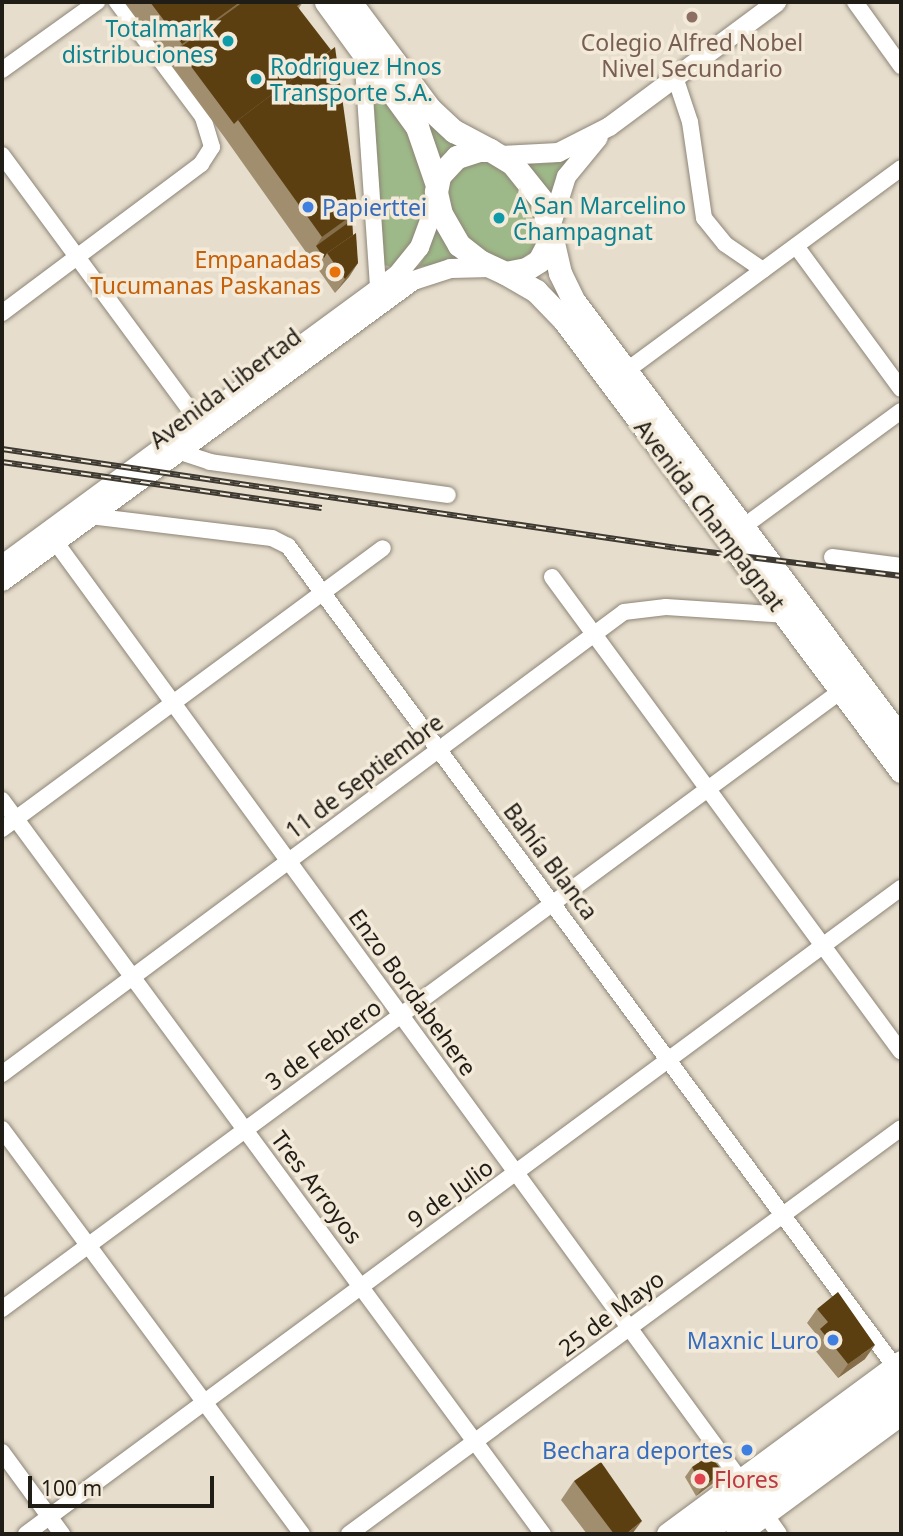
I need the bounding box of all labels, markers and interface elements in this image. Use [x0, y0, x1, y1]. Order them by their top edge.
marker: Colegio Alfred Nobel Nivel Secundario [684, 9, 700, 25]
place label: Totalmark distribuciones [62, 14, 214, 68]
place label: Colegio Alfred Nobel Nivel Secundario [581, 28, 803, 82]
marker: Totalmark distribuciones [220, 33, 236, 49]
place label: Rodriguez Hnos Transporte S.A. [270, 52, 442, 106]
marker: Rodriguez Hnos Transporte S.A. [248, 71, 264, 87]
place label: A San Marcelino Champagnat [513, 191, 686, 245]
place label: Papierttei [322, 193, 427, 221]
marker: Papierttei [300, 199, 316, 215]
marker: A San Marcelino Champagnat [491, 210, 507, 226]
place label: Empanadas Tucumanas Paskanas [90, 245, 321, 299]
marker: Empanadas Tucumanas Paskanas [327, 264, 343, 280]
street label: Avenida Libertad [144, 322, 306, 454]
street label: Avenida Champagnat [629, 414, 791, 616]
street label: 11 de Septiembre [280, 708, 448, 844]
street label: Bahía Blanca [498, 797, 604, 925]
street label: Enzo Bordabehere [343, 903, 483, 1081]
street label: 3 de Febrero [260, 993, 386, 1095]
street label: Tres Arroyos [266, 1125, 368, 1249]
street label: 9 de Julio [402, 1153, 498, 1233]
street label: 25 de Mayo [553, 1264, 669, 1362]
place label: Maxnic Luro [687, 1326, 819, 1354]
marker: Maxnic Luro [825, 1332, 841, 1348]
place label: Bechara deportes [542, 1436, 733, 1464]
marker: Bechara deportes [739, 1442, 755, 1458]
scale bar [32, 1462, 217, 1506]
place label: Flores [714, 1465, 779, 1493]
marker: Flores [692, 1471, 708, 1487]
text: 100 m [41, 1474, 102, 1502]

